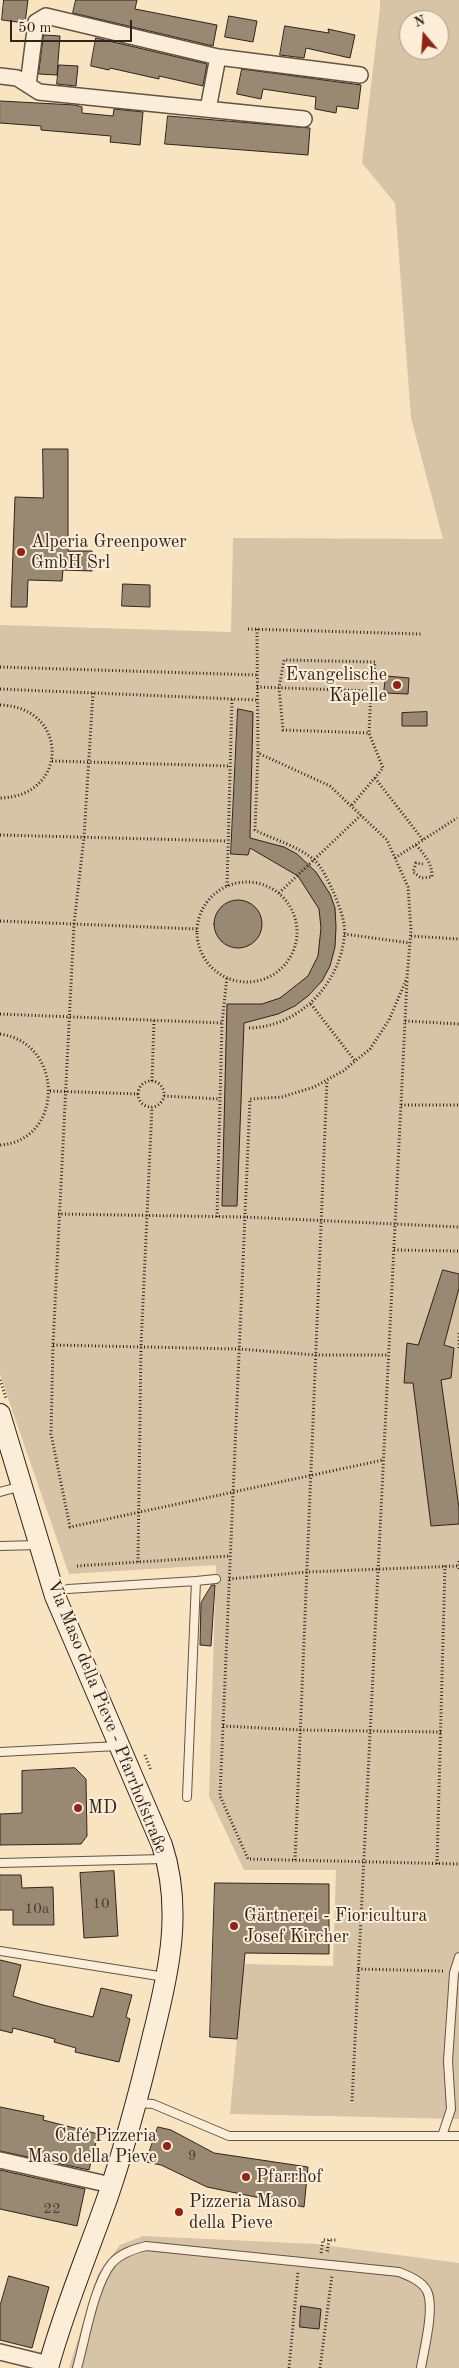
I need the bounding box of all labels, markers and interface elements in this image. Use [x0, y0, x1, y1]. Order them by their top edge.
scale bar [12, 10, 135, 42]
north arrow [399, 10, 449, 60]
text: N [412, 13, 427, 30]
text: 50 m [18, 21, 52, 36]
place label: Alperia Greenpower GmbH Srl [31, 531, 187, 574]
marker: Alperia Greenpower GmbH Srl [15, 546, 27, 558]
place label: Evangelische Kapelle [286, 664, 387, 706]
marker: Evangelische Kapelle [391, 679, 403, 691]
street label: Via Maso della Pieve - Pfarrhofstraße [42, 1577, 172, 1857]
place label: MD [88, 1797, 117, 1819]
marker: MD [72, 1802, 84, 1814]
house number: 10 [92, 1895, 110, 1913]
house number: 10a [25, 1900, 49, 1918]
place label: Gärtnerei - Fioricultura Josef Kircher [244, 1905, 427, 1948]
marker: Gärtnerei - Fioricultura Josef Kircher [228, 1920, 240, 1932]
place label: Café Pizzeria Maso della Pieve [28, 2125, 157, 2168]
marker: Café Pizzeria Maso della Pieve [161, 2140, 173, 2152]
house number: 9 [188, 2147, 196, 2165]
place label: Pfarrhof [256, 2166, 322, 2188]
marker: Pfarrhof [240, 2171, 252, 2183]
place label: Pizzeria Maso della Pieve [189, 2191, 297, 2234]
house number: 22 [43, 2200, 61, 2218]
marker: Pizzeria Maso della Pieve [173, 2206, 185, 2218]

